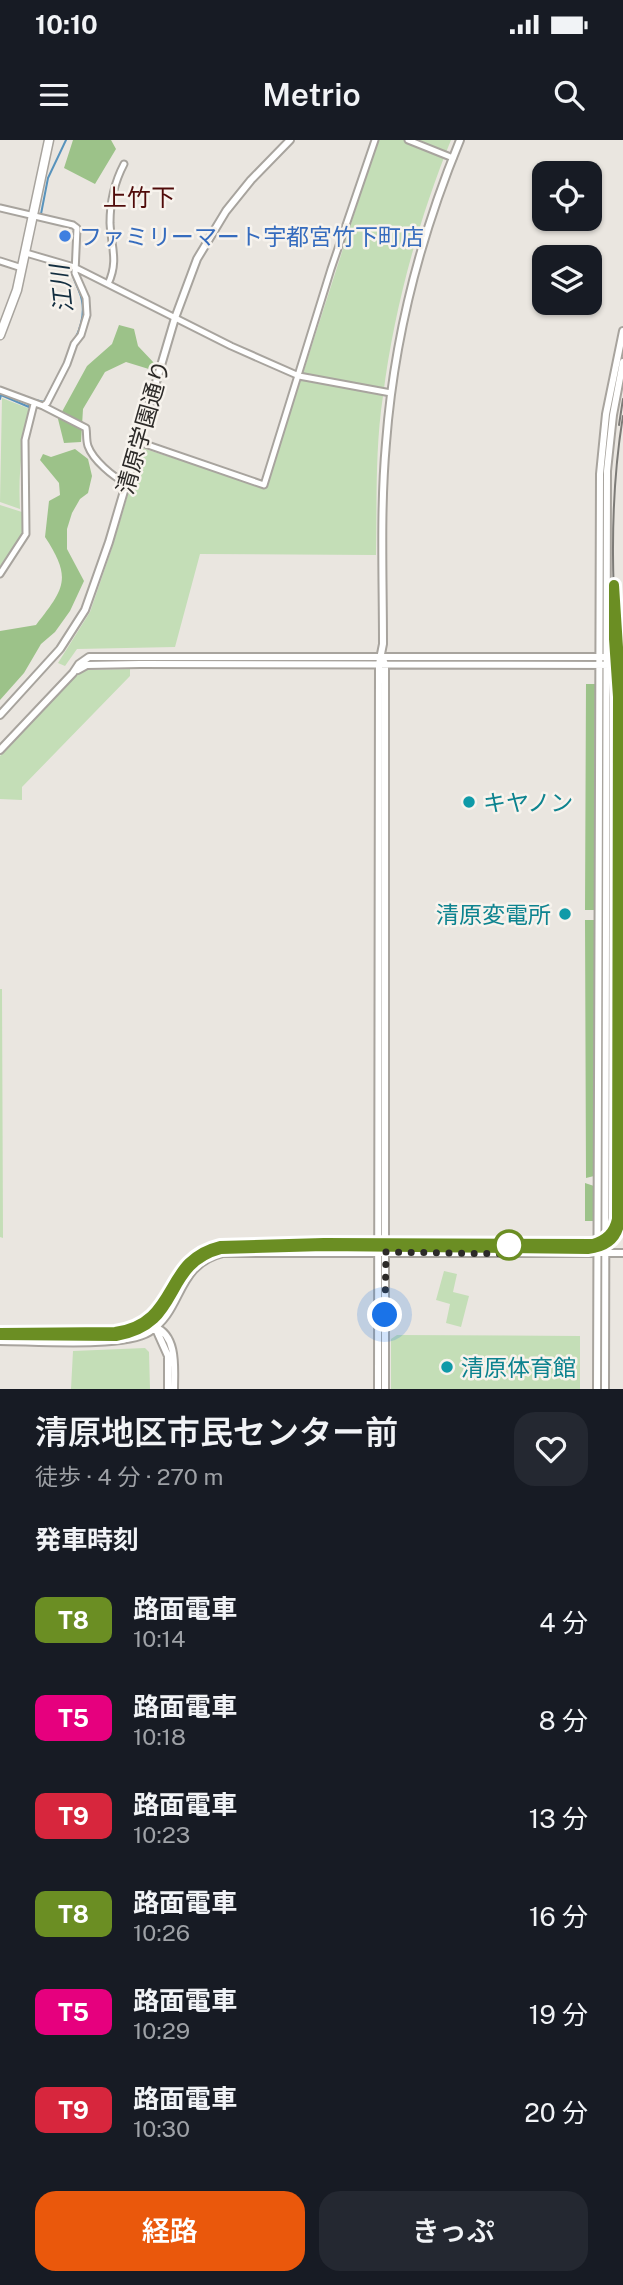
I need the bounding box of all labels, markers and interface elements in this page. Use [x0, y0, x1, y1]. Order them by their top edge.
text: 10:10 [35, 9, 98, 40]
icon: menu [35, 76, 73, 114]
text: Metrio [262, 76, 361, 113]
icon: search [550, 76, 588, 114]
map controls [532, 161, 602, 315]
button: locate [532, 161, 602, 231]
district label: 上竹下 [103, 183, 175, 211]
place label: ファミリーマート宇都宮竹下町店 [79, 223, 424, 250]
marker: ファミリーマート宇都宮竹下町店 [57, 228, 73, 244]
button: layers [532, 245, 602, 315]
water label: 江川 [44, 261, 77, 314]
street label: 清原学園通り [111, 357, 175, 497]
place label: キヤノン [483, 789, 573, 816]
marker: キヤノン [461, 794, 477, 810]
place label: 清原変電所 [436, 901, 551, 928]
marker: 清原変電所 [557, 906, 573, 922]
unlabelled marker [494, 1230, 524, 1260]
your location [367, 1297, 402, 1332]
place label: 清原体育館 [461, 1354, 576, 1381]
marker: 清原体育館 [439, 1359, 455, 1375]
button: heart [514, 1412, 588, 1486]
text: 清原地区市民センター前 [35, 1413, 398, 1451]
text: 徒歩 · 4 分 · 270 m [35, 1463, 223, 1490]
text: 発車時刻 [35, 1524, 139, 1555]
text: 路面電車 [133, 1593, 237, 1624]
text: T8 [58, 1606, 89, 1634]
text: 4 分 [539, 1607, 588, 1638]
text: 10:14 [133, 1625, 185, 1652]
text: 路面電車 [133, 1691, 237, 1722]
text: T5 [58, 1704, 89, 1732]
text: 8 分 [539, 1705, 588, 1736]
text: 10:18 [133, 1723, 186, 1750]
text: 路面電車 [133, 1789, 237, 1820]
text: T9 [58, 1802, 89, 1830]
text: 13 分 [529, 1803, 588, 1834]
text: 10:23 [133, 1821, 190, 1848]
text: 路面電車 [133, 1887, 237, 1918]
text: T8 [58, 1900, 89, 1928]
text: 16 分 [529, 1901, 588, 1932]
text: 10:26 [133, 1919, 190, 1946]
text: 路面電車 [133, 1985, 237, 2016]
text: T5 [58, 1998, 89, 2026]
text: 19 分 [529, 1999, 588, 2030]
text: 10:29 [133, 2017, 190, 2044]
text: 路面電車 [133, 2083, 237, 2114]
text: T9 [58, 2096, 89, 2124]
text: 20 分 [524, 2097, 588, 2128]
text: 10:30 [133, 2115, 190, 2142]
button: 経路 [35, 2191, 305, 2271]
button: きっぷ [319, 2191, 588, 2271]

